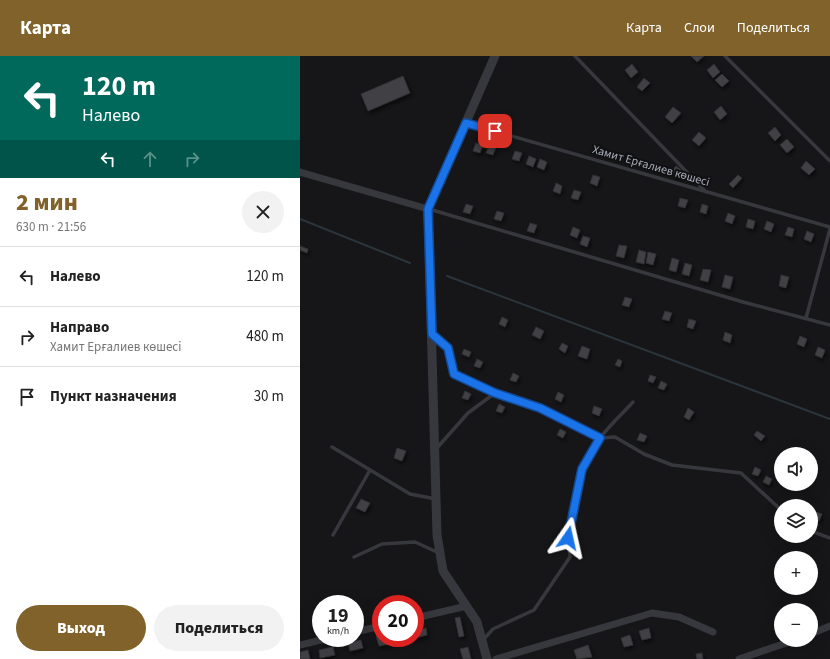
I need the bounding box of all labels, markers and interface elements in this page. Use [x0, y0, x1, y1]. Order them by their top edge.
text: Карта [20, 15, 71, 42]
text: Карта [626, 18, 662, 38]
text: Слои [684, 18, 715, 38]
text: Поделиться [737, 18, 810, 38]
text: 120 m [82, 66, 156, 106]
icon: left [16, 72, 68, 124]
text: Налево [82, 103, 140, 128]
pin [478, 114, 512, 148]
icon: arrive [484, 120, 506, 142]
street label: Хамит Ерғалиев көшесі [590, 141, 712, 191]
icon: left [97, 148, 119, 170]
icon: ahead [139, 148, 161, 170]
icon: right [181, 148, 203, 170]
text: 2 мин [16, 185, 78, 220]
button: close [242, 191, 284, 233]
text: 630 m · 21:56 [16, 218, 86, 236]
icon: left [16, 266, 38, 288]
text: Налево [50, 266, 101, 287]
text: 120 m [246, 266, 284, 287]
text: Направо [50, 317, 109, 338]
icon: right [16, 326, 38, 348]
text: 480 m [246, 326, 284, 347]
text: Хамит Ерғалиев көшесі [50, 338, 182, 356]
icon: arrive [16, 386, 38, 408]
text: Пункт назначения [50, 386, 177, 407]
text: 30 m [254, 386, 284, 407]
map controls [774, 447, 818, 647]
button: sound [774, 447, 818, 491]
button: layers [774, 499, 818, 543]
position arrow [547, 517, 589, 559]
button: + [774, 551, 818, 595]
speed limit sign: 20 [372, 595, 424, 647]
text: 19 [327, 602, 349, 630]
button: − [774, 603, 818, 647]
button: Выход [16, 605, 146, 651]
button: Поделиться [154, 605, 284, 651]
text: km/h [327, 624, 349, 638]

